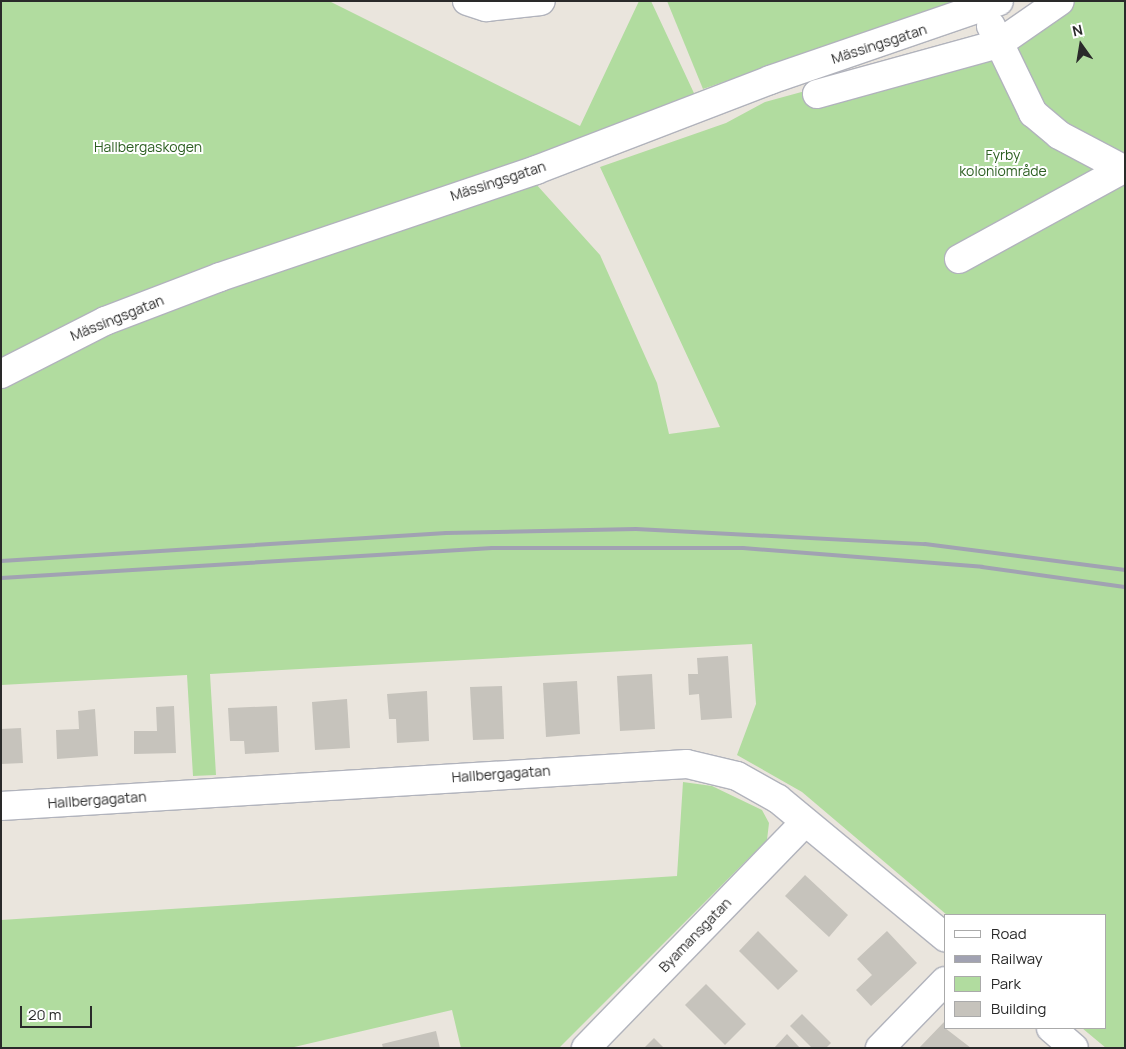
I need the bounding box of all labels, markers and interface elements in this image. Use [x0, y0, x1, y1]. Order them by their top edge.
north arrow [1056, 20, 1106, 70]
text: N [1070, 20, 1085, 40]
street label: Mässingsgatan [829, 21, 929, 67]
park label: Hallbergaskogen [94, 139, 202, 155]
park label: Fyrby koloniområde [959, 147, 1047, 180]
street label: Mässingsgatan [448, 158, 548, 204]
street label: Mässingsgatan [68, 292, 166, 344]
street label: Hallbergagatan [451, 762, 551, 786]
street label: Hallbergagatan [47, 788, 147, 812]
street label: Byamansgatan [655, 894, 735, 976]
legend [944, 914, 1106, 1029]
text: Road [991, 923, 1027, 944]
text: Railway [991, 948, 1043, 969]
text: Park [991, 973, 1021, 994]
scale bar [22, 996, 95, 1028]
text: Building [991, 998, 1046, 1019]
text: 20 m [28, 1004, 61, 1025]

